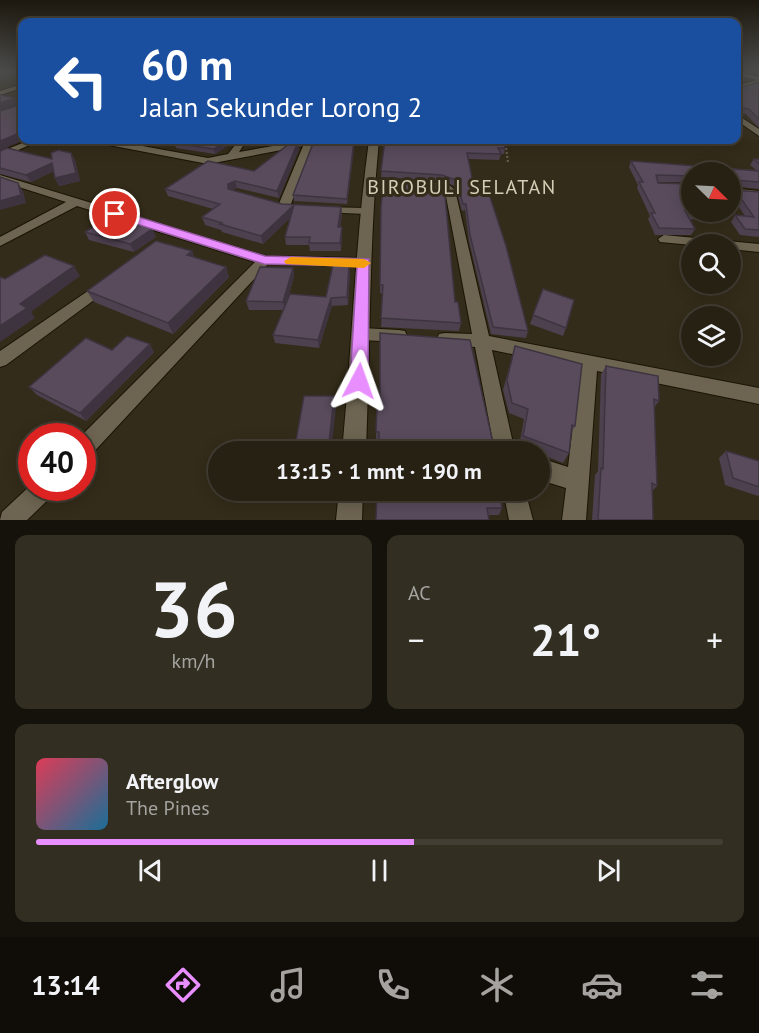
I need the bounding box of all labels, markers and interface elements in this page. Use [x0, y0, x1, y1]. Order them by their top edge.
text: 60 m [141, 37, 233, 92]
icon: left [42, 42, 120, 120]
text: Jalan Sekunder Lorong 2 [141, 90, 422, 124]
north arrow [681, 162, 741, 222]
map controls [681, 162, 741, 366]
district label: BIROBULI SELATAN [367, 174, 557, 200]
pin [89, 188, 140, 239]
icon: arrive [98, 197, 131, 230]
button: search [681, 234, 741, 294]
button: layers [681, 306, 741, 366]
position arrow [327, 349, 391, 413]
speed limit sign: 40 [18, 423, 96, 501]
text: 13:15 · 1 mnt · 190 m [276, 457, 482, 485]
text: 36 [149, 558, 238, 659]
text: AC [408, 580, 431, 606]
text: 21° [530, 610, 601, 668]
text: − [408, 618, 425, 661]
text: + [706, 618, 723, 661]
text: km/h [172, 648, 215, 674]
text: Afterglow [126, 767, 218, 795]
text: The Pines [126, 795, 210, 821]
icon: previous [134, 854, 167, 887]
icon: pause [363, 854, 396, 887]
icon: next [592, 854, 625, 887]
icon: directions [162, 964, 204, 1006]
icon: music [267, 964, 309, 1006]
icon: phone [372, 964, 414, 1006]
icon: climate [476, 964, 518, 1006]
icon: car [581, 964, 623, 1006]
icon: filters [686, 964, 728, 1006]
text: 13:14 [31, 968, 100, 1002]

